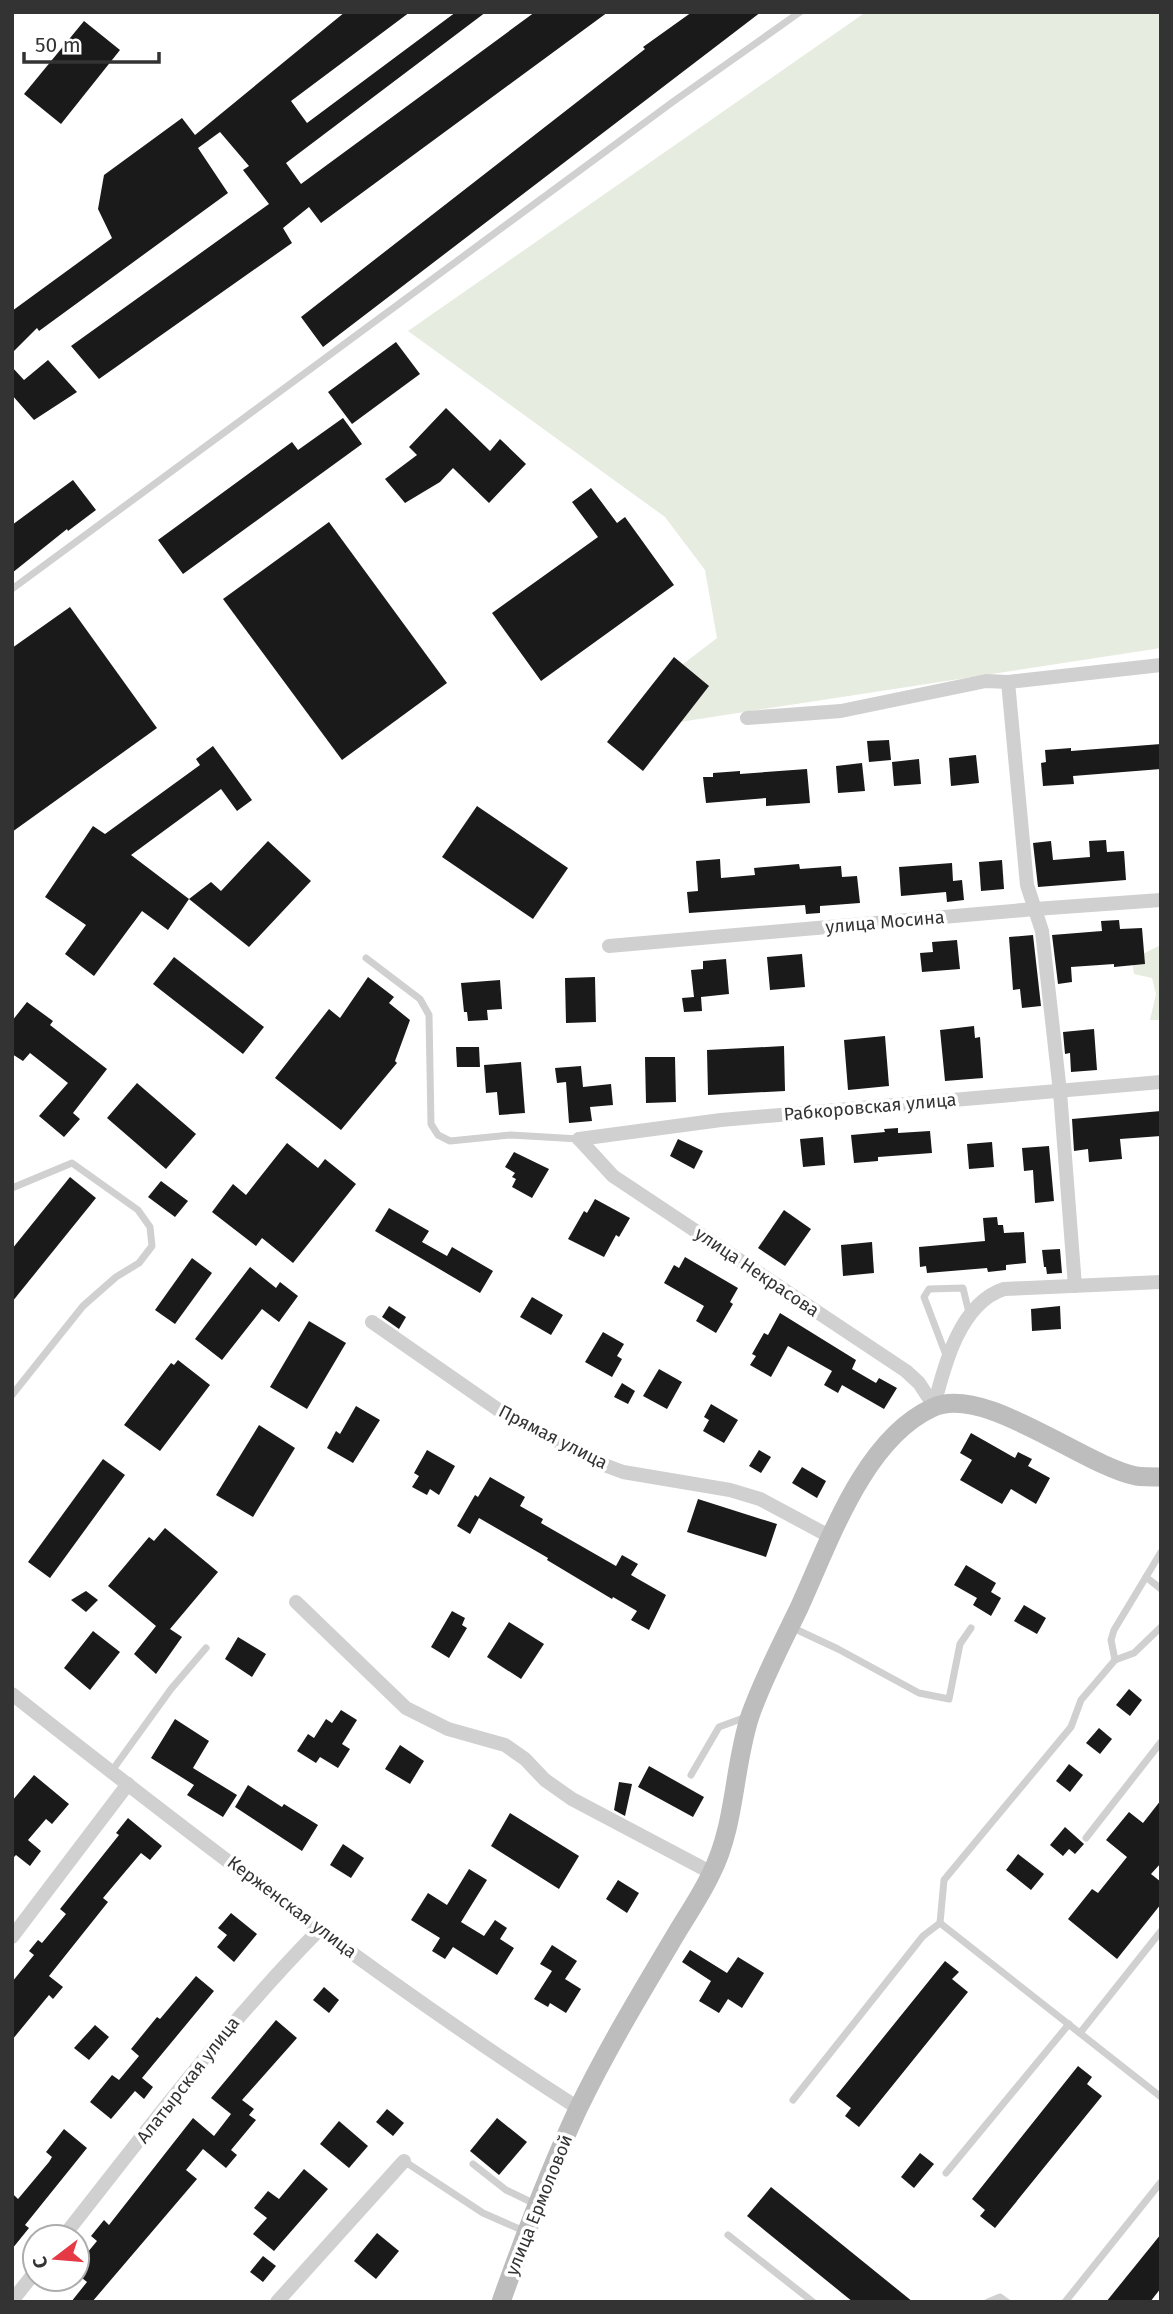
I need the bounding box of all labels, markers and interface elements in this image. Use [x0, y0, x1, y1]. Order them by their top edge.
scale bar [24, 21, 159, 65]
text: 50 m [35, 32, 81, 58]
street label: улица Мосина [825, 906, 945, 938]
street label: Рабкоровская улица [783, 1089, 957, 1125]
street label: улица Некрасова [691, 1222, 823, 1322]
street label: Прямая улица [495, 1400, 611, 1474]
street label: Керженская улица [223, 1851, 361, 1963]
street label: Алатырская улица [132, 2012, 244, 2148]
street label: улица Ермоловой [501, 2131, 577, 2279]
north arrow [21, 2223, 91, 2293]
text: С [28, 2254, 53, 2271]

